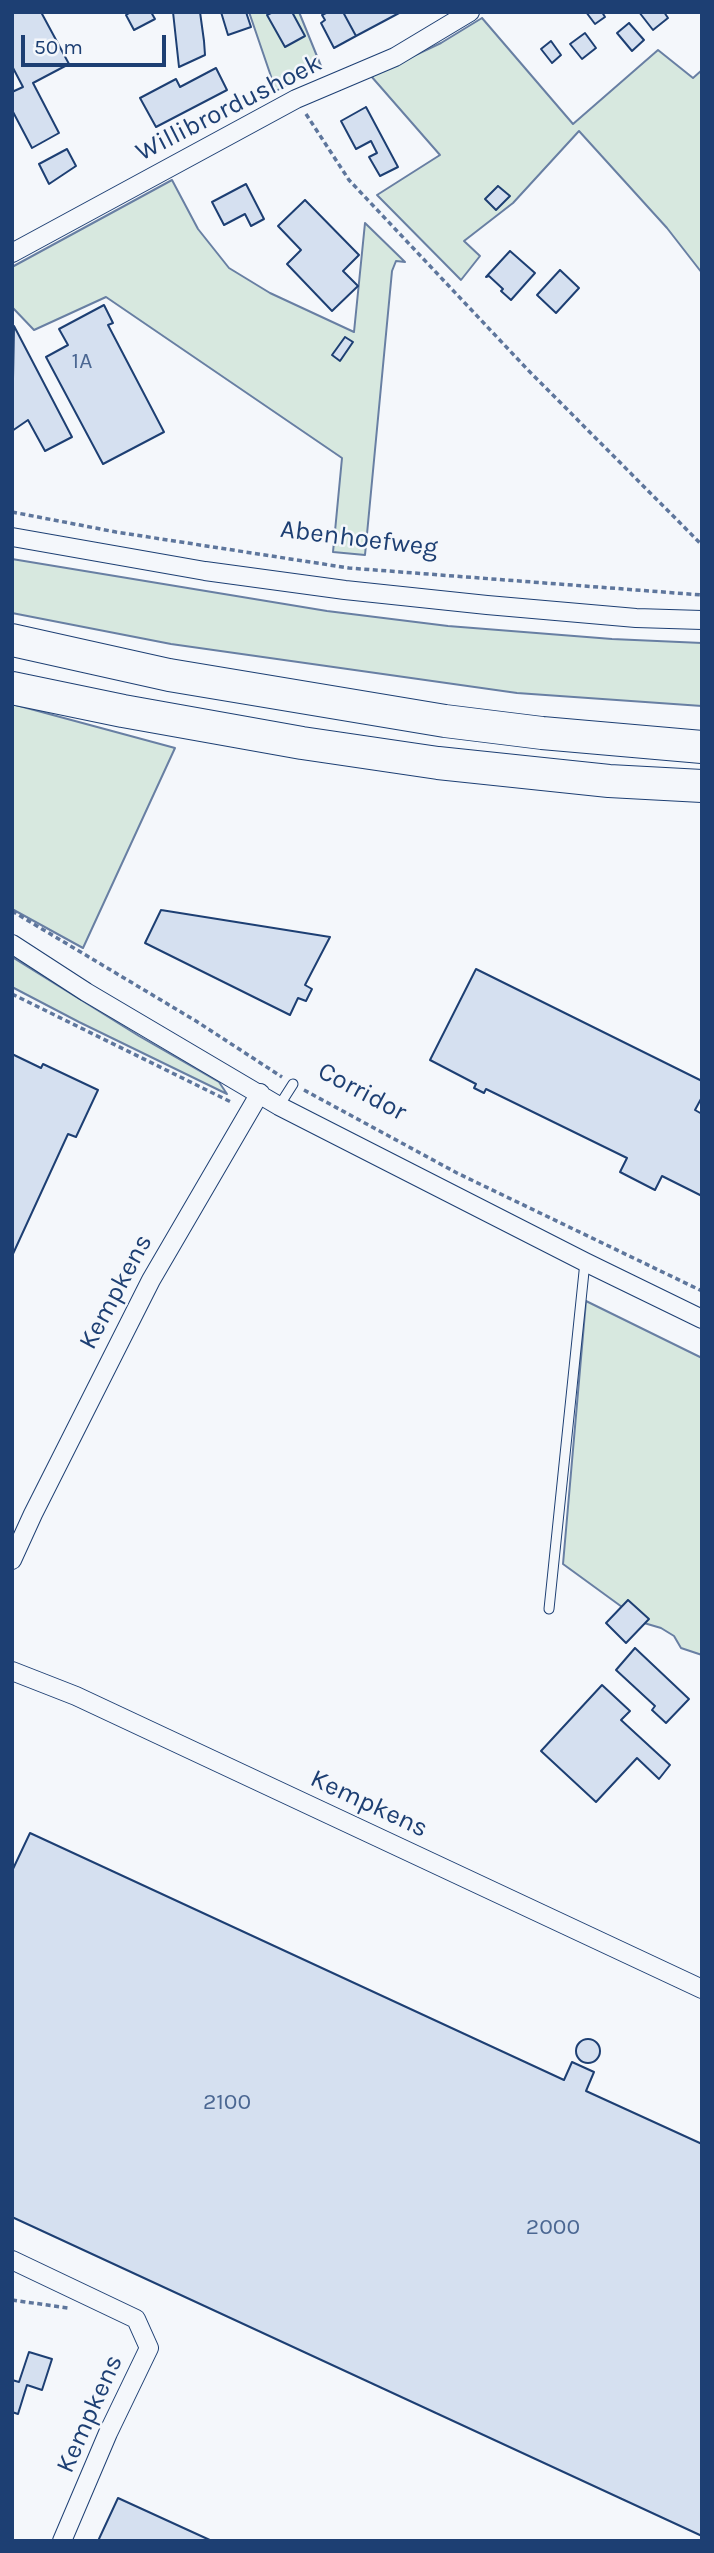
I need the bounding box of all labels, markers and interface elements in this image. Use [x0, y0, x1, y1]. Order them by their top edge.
scale bar [24, 21, 170, 65]
text: 50 m [34, 35, 83, 59]
street label: Willibrordushoek [131, 48, 327, 168]
house number: 1A [72, 347, 92, 375]
street label: Abenhoefweg [278, 514, 440, 564]
street label: Corridor [312, 1056, 412, 1128]
street label: Kempkens [73, 1229, 159, 1355]
street label: Kempkens [305, 1763, 433, 1845]
house number: 2100 [203, 2088, 251, 2116]
house number: 2000 [526, 2213, 580, 2241]
street label: Kempkens [50, 2350, 130, 2478]

